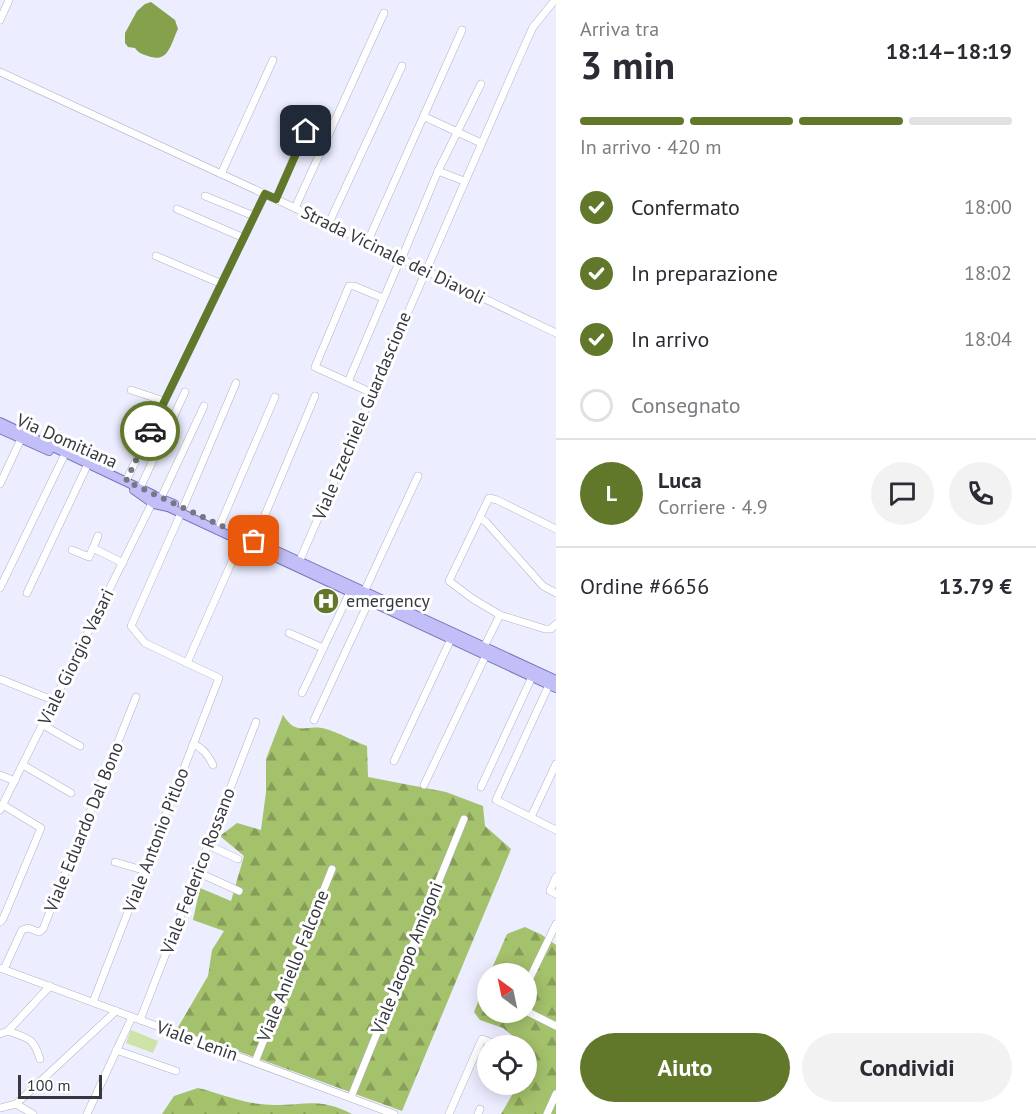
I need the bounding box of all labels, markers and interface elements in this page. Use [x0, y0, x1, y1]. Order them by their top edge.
text: Arriva tra [580, 16, 659, 42]
text: 18:14–18:19 [886, 37, 1012, 65]
text: 3 min [580, 39, 675, 90]
pin [280, 105, 331, 156]
icon: home [289, 114, 322, 147]
text: In arrivo · 420 m [580, 134, 721, 160]
icon: check [580, 191, 613, 224]
text: Confermato [631, 193, 740, 221]
text: 18:00 [964, 194, 1012, 220]
street label: Strada Vicinale dei Diavoli [298, 200, 489, 309]
icon: check [580, 257, 613, 290]
text: In preparazione [631, 259, 778, 287]
text: 18:02 [964, 260, 1012, 286]
street label: Viale Ezechiele Guardascione [307, 308, 416, 524]
icon: check [580, 323, 613, 356]
text: In arrivo [631, 325, 709, 353]
text: 18:04 [964, 326, 1012, 352]
text: Consegnato [631, 391, 741, 419]
courier [120, 401, 180, 461]
street label: Via Domitiana [12, 408, 121, 473]
icon: car [134, 415, 167, 448]
button: chat [871, 462, 934, 525]
button: phone [949, 462, 1012, 525]
text: Luca [658, 466, 702, 494]
text: L [606, 479, 617, 507]
text: Corriere · 4.9 [658, 494, 768, 520]
pin [228, 515, 279, 566]
icon: bag [237, 524, 270, 557]
text: Ordine #6656 [580, 572, 709, 600]
text: 13.79 € [939, 572, 1012, 600]
street label: Viale Giorgio Vasari [32, 585, 119, 730]
hospital icon: emergency [311, 586, 341, 616]
place label: emergency [346, 589, 431, 612]
street label: Viale Eduardo Dal Bono [38, 738, 128, 916]
street label: Viale Antonio Pitloo [117, 764, 194, 916]
street label: Viale Federico Rossano [155, 784, 240, 958]
street label: Viale Jacopo Amigoni [365, 878, 448, 1038]
street label: Viale Aniello Falcone [251, 887, 333, 1046]
north arrow [477, 963, 537, 1023]
map controls [477, 963, 537, 1095]
street label: Viale Lenin [152, 1015, 241, 1066]
button: Aiuto [580, 1033, 790, 1102]
button: Condividi [802, 1033, 1012, 1102]
button: locate [477, 1035, 537, 1095]
scale bar [18, 1072, 102, 1100]
text: 100 m [27, 1075, 70, 1095]

